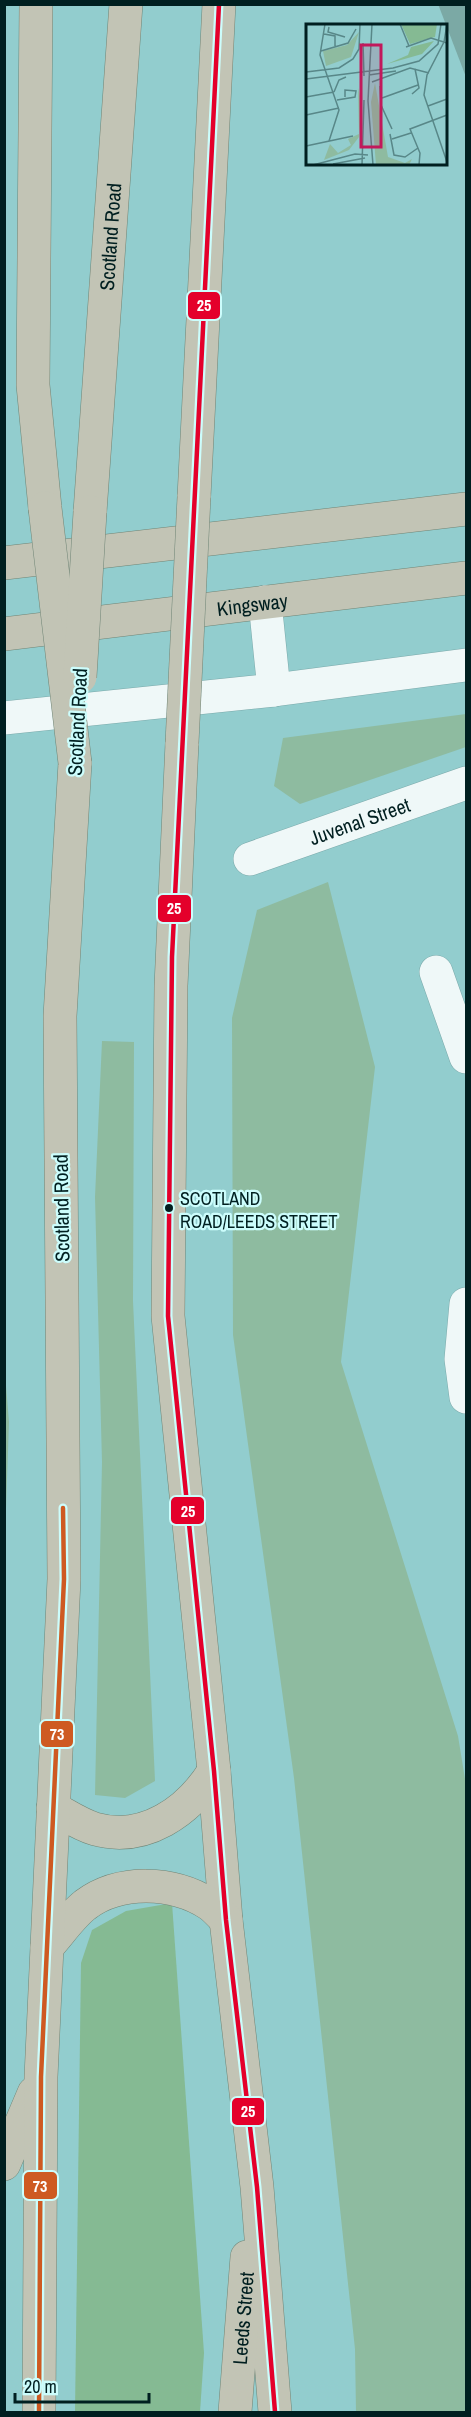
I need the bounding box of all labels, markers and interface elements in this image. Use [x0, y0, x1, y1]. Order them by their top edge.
inset map [306, 24, 447, 165]
street label: Scotland Road [92, 182, 127, 291]
line badge: 25 [187, 291, 221, 320]
text: 25 [197, 294, 211, 316]
street label: Kingsway [215, 586, 290, 622]
street label: Scotland Road [61, 668, 93, 776]
street label: Juvenal Street [305, 790, 414, 851]
line badge: 25 [157, 894, 192, 923]
text: 25 [167, 897, 181, 919]
street label: Scotland Road [47, 1154, 75, 1262]
place label: SCOTLAND ROAD/LEEDS STREET [180, 1186, 337, 1234]
marker: SCOTLAND ROAD/LEEDS STREET [163, 1202, 175, 1214]
line badge: 25 [170, 1496, 205, 1525]
text: 25 [181, 1500, 195, 1522]
line badge: 73 [40, 1720, 74, 1748]
text: 73 [50, 1723, 64, 1745]
line badge: 25 [231, 2097, 265, 2126]
text: 25 [241, 2100, 255, 2122]
line badge: 73 [23, 2171, 58, 2200]
text: 73 [33, 2175, 47, 2197]
street label: Leeds Street [225, 2270, 259, 2366]
scale bar [15, 2366, 148, 2404]
text: 20 m [24, 2374, 57, 2399]

